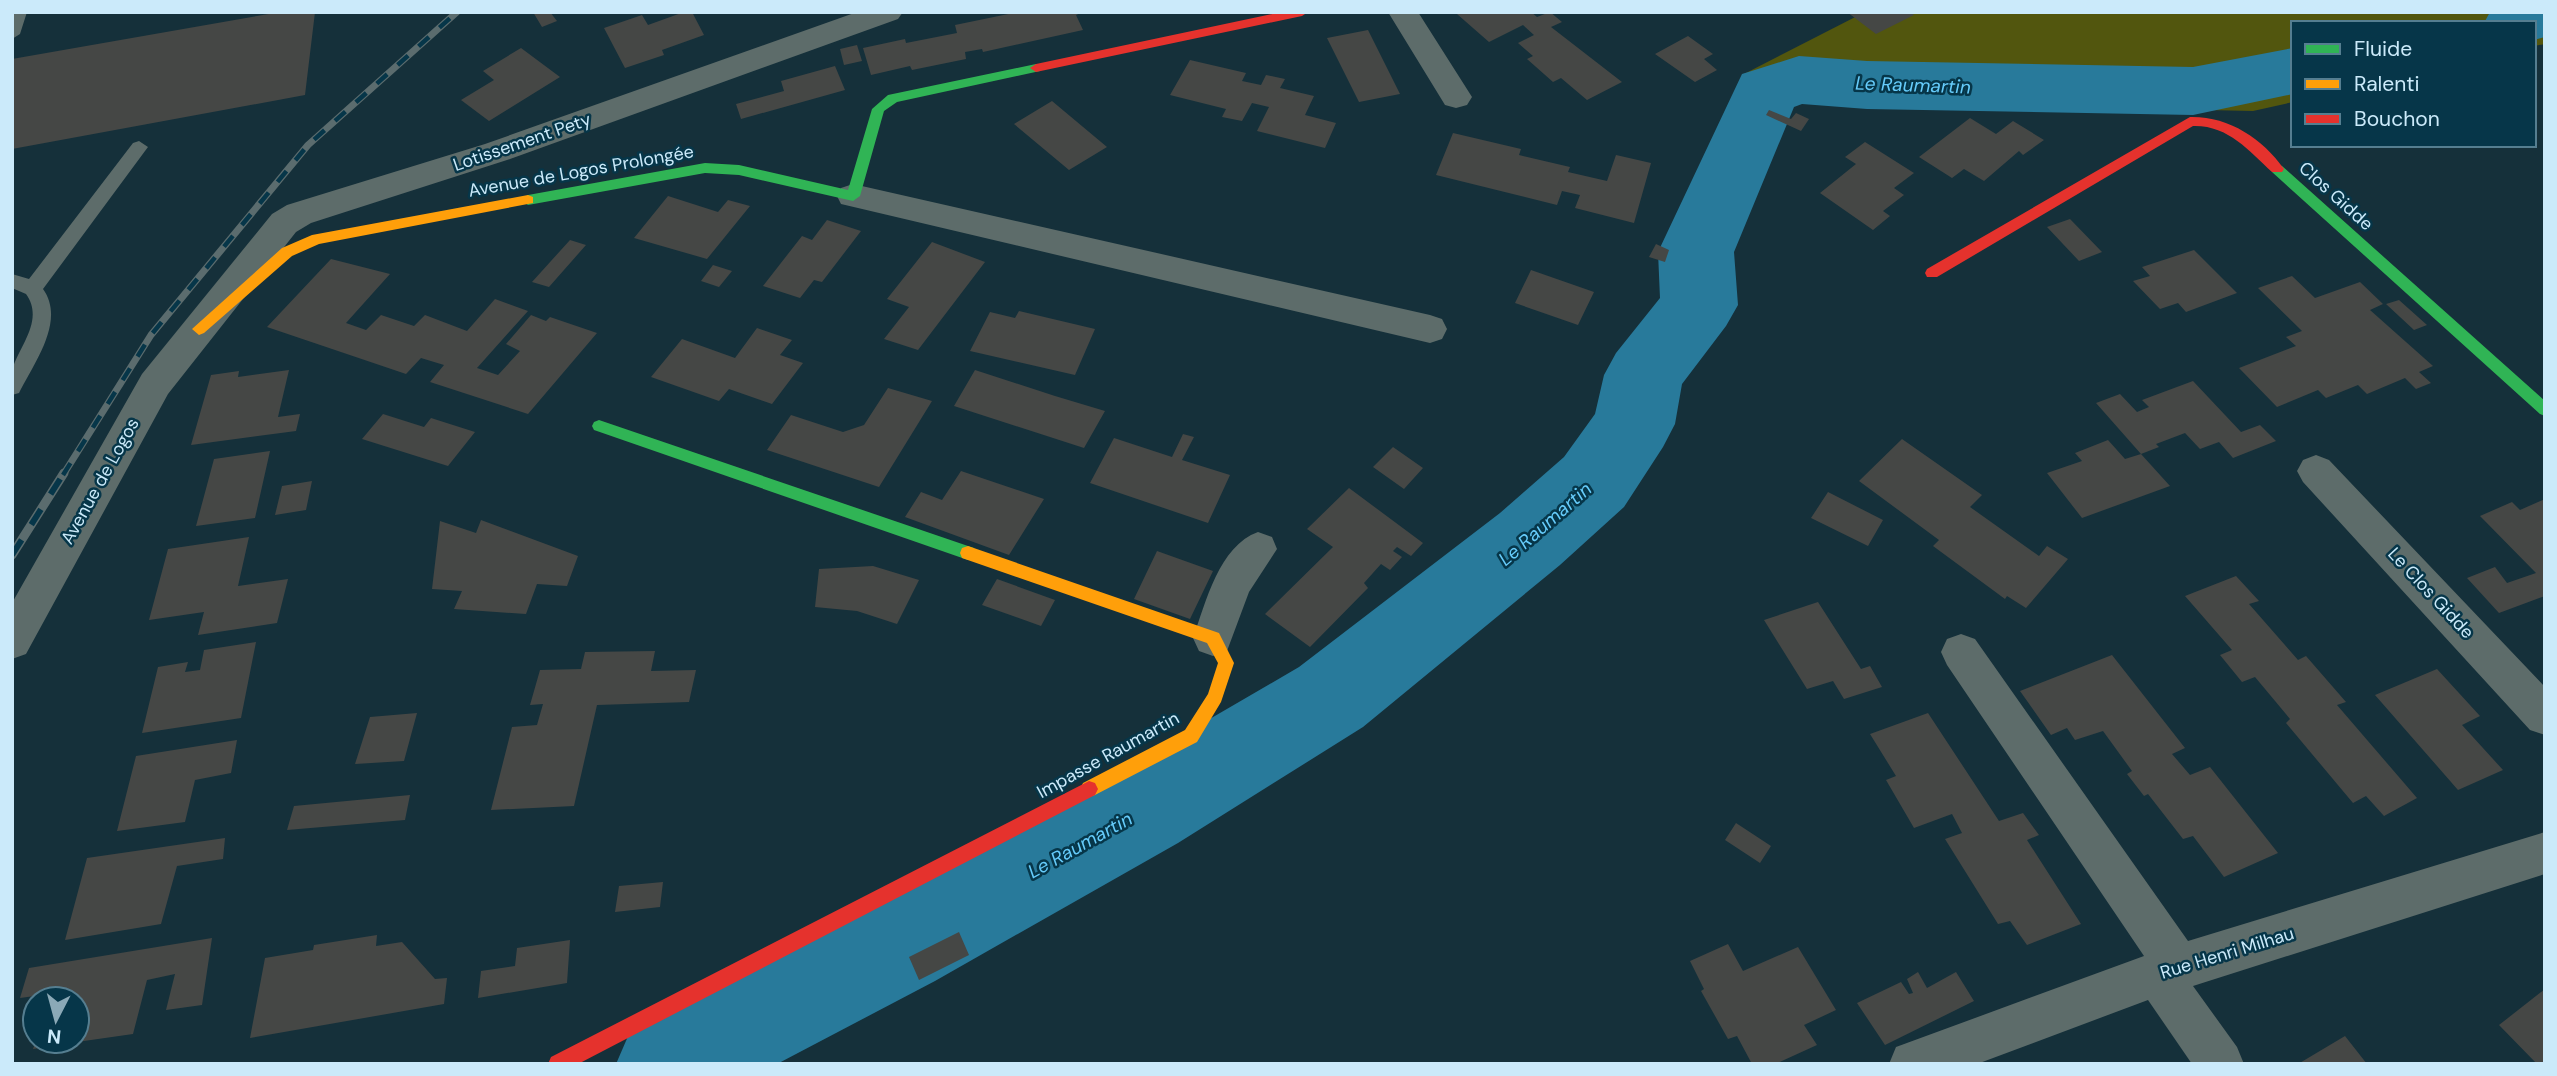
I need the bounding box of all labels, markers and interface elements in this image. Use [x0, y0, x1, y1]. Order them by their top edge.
legend [2291, 21, 2536, 147]
text: Fluide [2354, 35, 2412, 63]
water label: Le Raumartin [1855, 70, 1971, 100]
text: Ralenti [2354, 70, 2420, 98]
text: Bouchon [2354, 105, 2440, 133]
street label: Lotissement Pety [450, 107, 594, 177]
street label: Avenue de Logos Prolongée [466, 139, 696, 203]
street label: Clos Gidde [2294, 156, 2378, 236]
street label: Avenue de Logos [55, 413, 145, 549]
water label: Le Raumartin [1493, 477, 1597, 571]
street label: Le Clos Gidde [2383, 542, 2479, 644]
street label: Impasse Raumartin [1033, 706, 1183, 804]
water label: Le Raumartin [1023, 806, 1137, 884]
street label: Rue Henri Milhau [2157, 921, 2297, 985]
north arrow [21, 985, 91, 1055]
text: N [46, 1023, 62, 1050]

